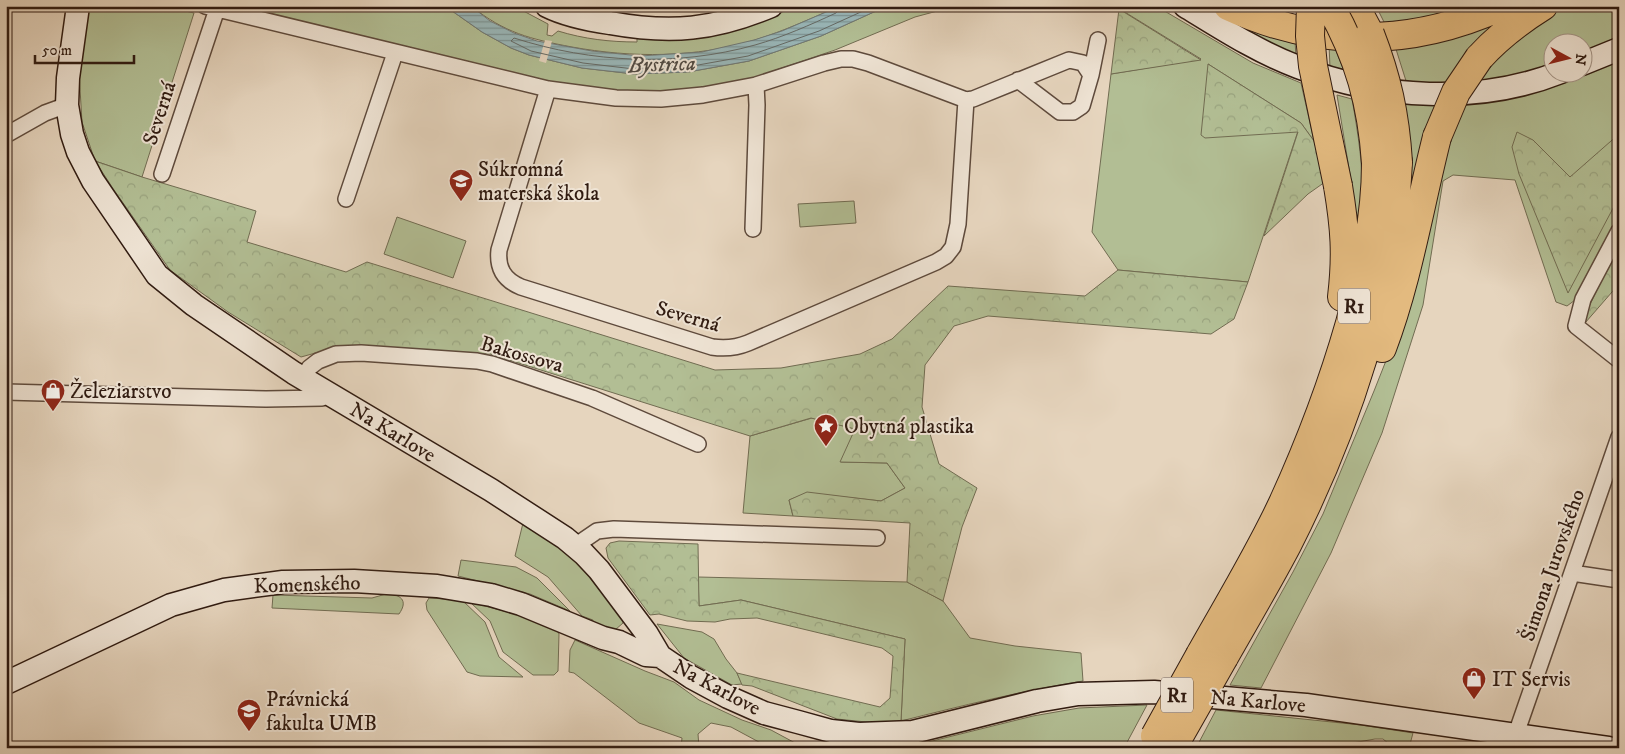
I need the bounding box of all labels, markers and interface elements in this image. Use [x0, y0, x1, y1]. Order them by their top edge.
scale bar [35, 32, 134, 64]
north arrow [1542, 32, 1592, 82]
text: 50 m [42, 41, 72, 60]
water label: Bystrica [627, 50, 696, 79]
text: N [1570, 53, 1590, 67]
street label: Severná [137, 78, 182, 148]
place label: Súkromná materská škola [478, 157, 599, 207]
school or university icon: Súkromná materská škola [448, 168, 474, 202]
road number: R1 [1338, 288, 1370, 324]
street label: Severná [653, 295, 723, 338]
street label: Bakossova [477, 331, 566, 379]
place label: Železiarstvo [70, 377, 171, 405]
shop icon: Železiarstvo [40, 378, 66, 412]
street label: Na Karlove [345, 397, 441, 469]
place icon: Obytná plastika [813, 413, 839, 447]
place label: Obytná plastika [844, 414, 974, 440]
street label: Šimona Jurovského [1513, 485, 1591, 645]
street label: Komenského [253, 570, 361, 600]
street label: Na Karlove [668, 654, 765, 722]
shop icon: IT Servis [1461, 666, 1487, 700]
place label: IT Servis [1492, 667, 1571, 693]
road number: R1 [1161, 678, 1193, 712]
street label: Na Karlove [1209, 685, 1307, 719]
place label: Právnická fakulta UMB [266, 687, 377, 737]
school or university icon: Právnická fakulta UMB [236, 698, 262, 732]

